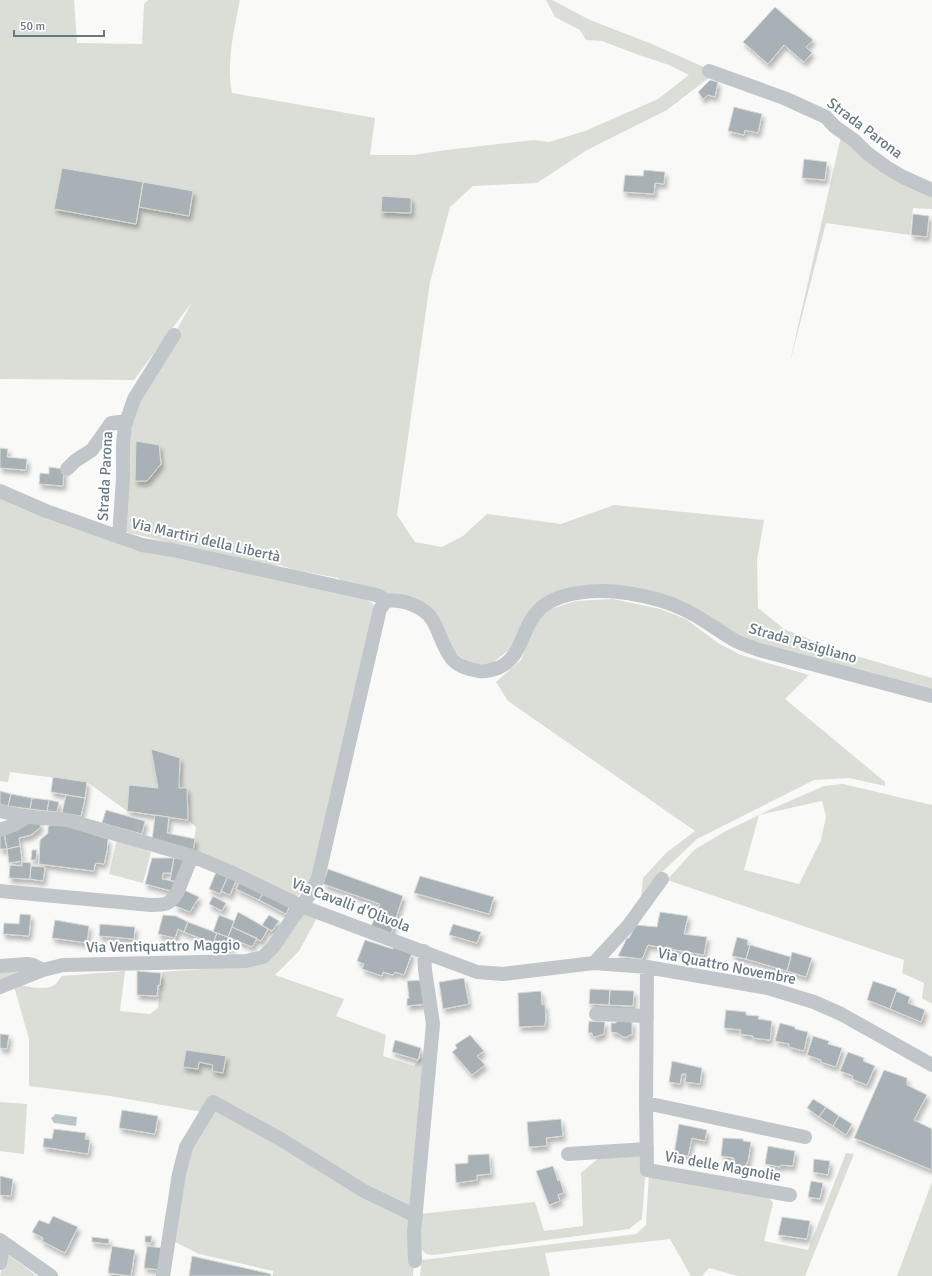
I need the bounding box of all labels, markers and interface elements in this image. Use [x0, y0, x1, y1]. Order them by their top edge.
scale bar [14, 12, 104, 38]
text: 50 m [20, 19, 45, 34]
street label: Strada Parona [824, 94, 906, 162]
street label: Strada Parona [94, 431, 116, 521]
street label: Via Martiri della Libertà [130, 514, 282, 566]
street label: Strada Pasigliano [747, 619, 859, 667]
street label: Via Cavalli d'Olivola [289, 874, 413, 936]
street label: Via Ventiquattro Maggio [86, 936, 240, 956]
street label: Via Quattro Novembre [656, 944, 798, 988]
street label: Via delle Magnolie [663, 1147, 783, 1185]

